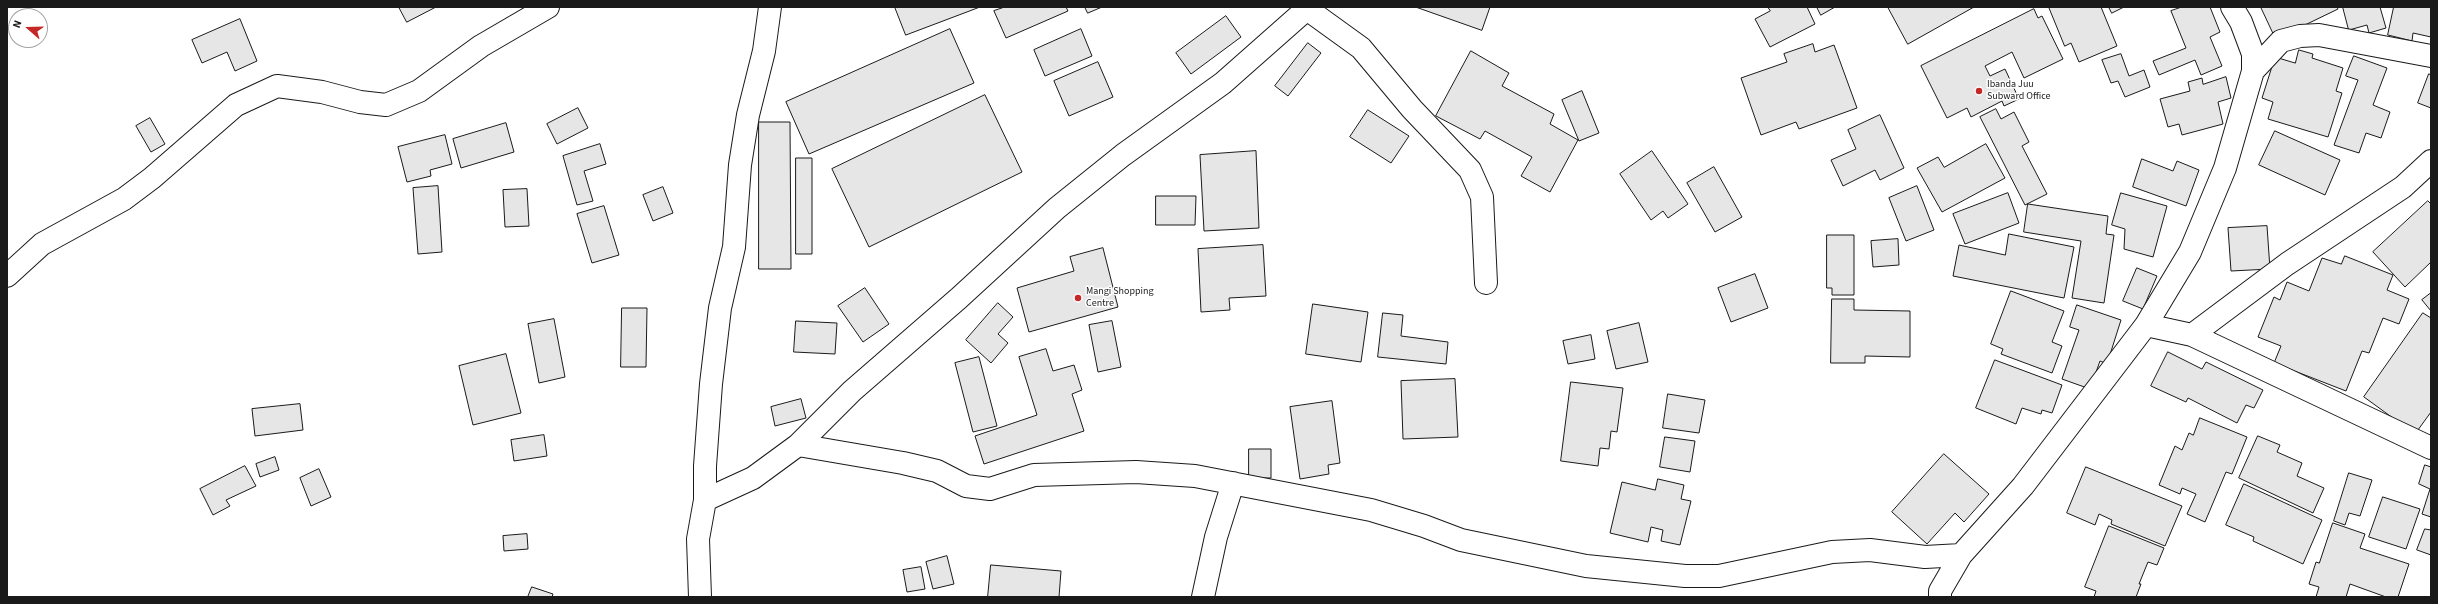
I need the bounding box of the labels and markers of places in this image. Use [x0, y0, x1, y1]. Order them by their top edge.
place label: Ibanda Juu Subward Office [1987, 79, 2051, 102]
marker: Ibanda Juu Subward Office [1974, 86, 1984, 96]
place label: Mangi Shopping Centre [1086, 286, 1154, 310]
marker: Mangi Shopping Centre [1073, 293, 1083, 303]

